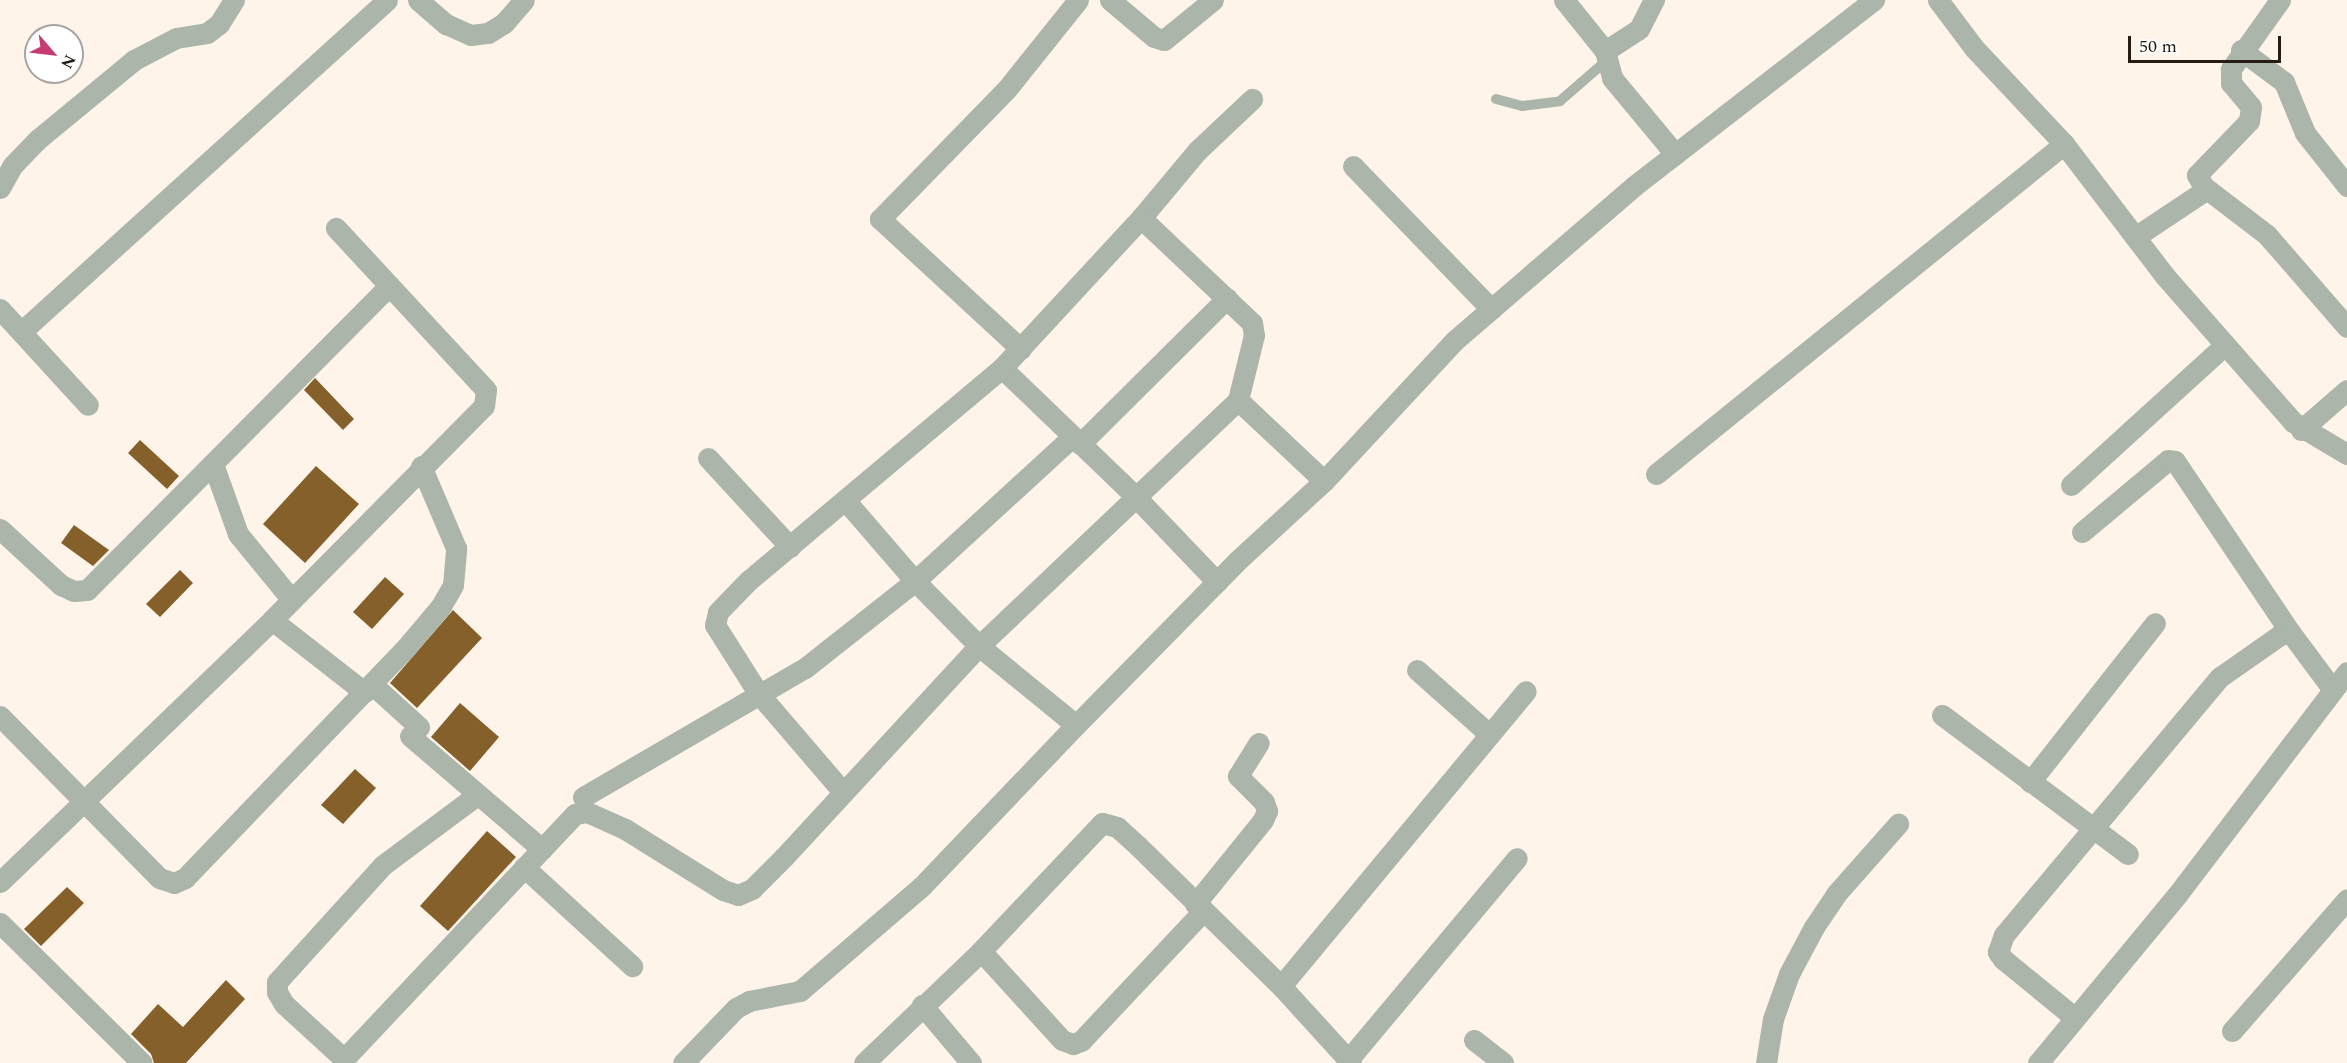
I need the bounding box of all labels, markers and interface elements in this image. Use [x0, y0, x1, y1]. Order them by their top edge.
north arrow [24, 24, 84, 84]
scale bar [2131, 24, 2284, 62]
text: 50 m [2139, 33, 2177, 60]
text: N [54, 50, 82, 73]

